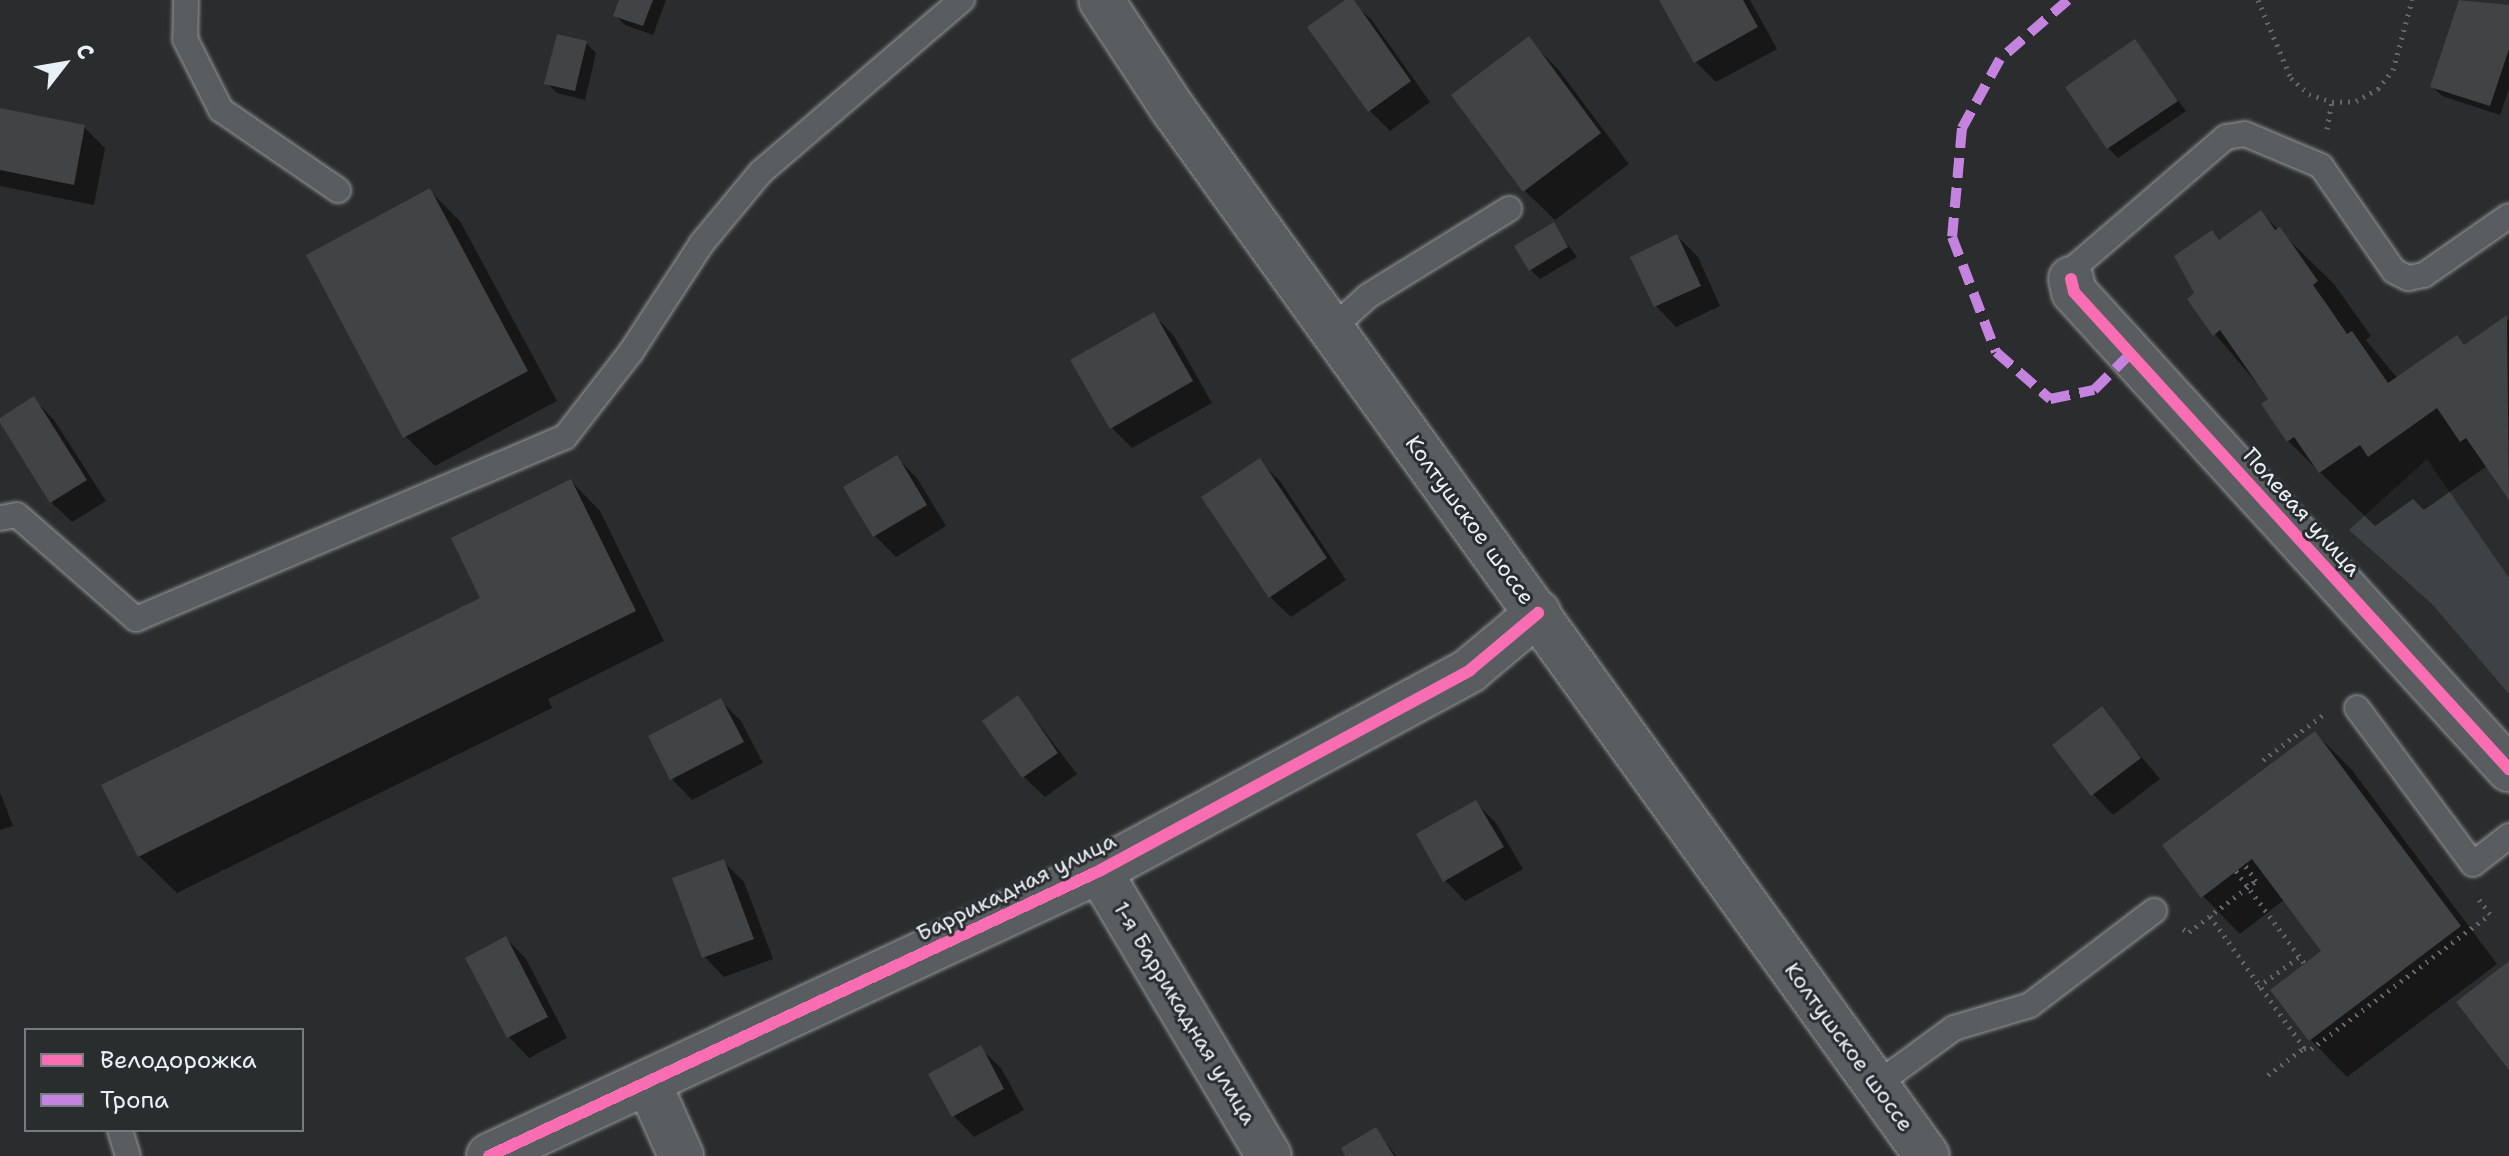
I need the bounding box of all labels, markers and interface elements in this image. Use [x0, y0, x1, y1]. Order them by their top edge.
north arrow [24, 24, 104, 104]
text: С [69, 38, 101, 65]
street label: Колтушское шоссе [1400, 430, 1540, 610]
street label: Полевая улица [2238, 442, 2366, 582]
street label: Баррикадная улица [912, 827, 1120, 947]
street label: 1-я Баррикадная улица [1108, 897, 1262, 1129]
street label: Колтушское шоссе [1779, 957, 1919, 1137]
legend [24, 1028, 304, 1132]
text: Велодорожка [100, 1044, 257, 1076]
text: Тропа [100, 1084, 169, 1116]

